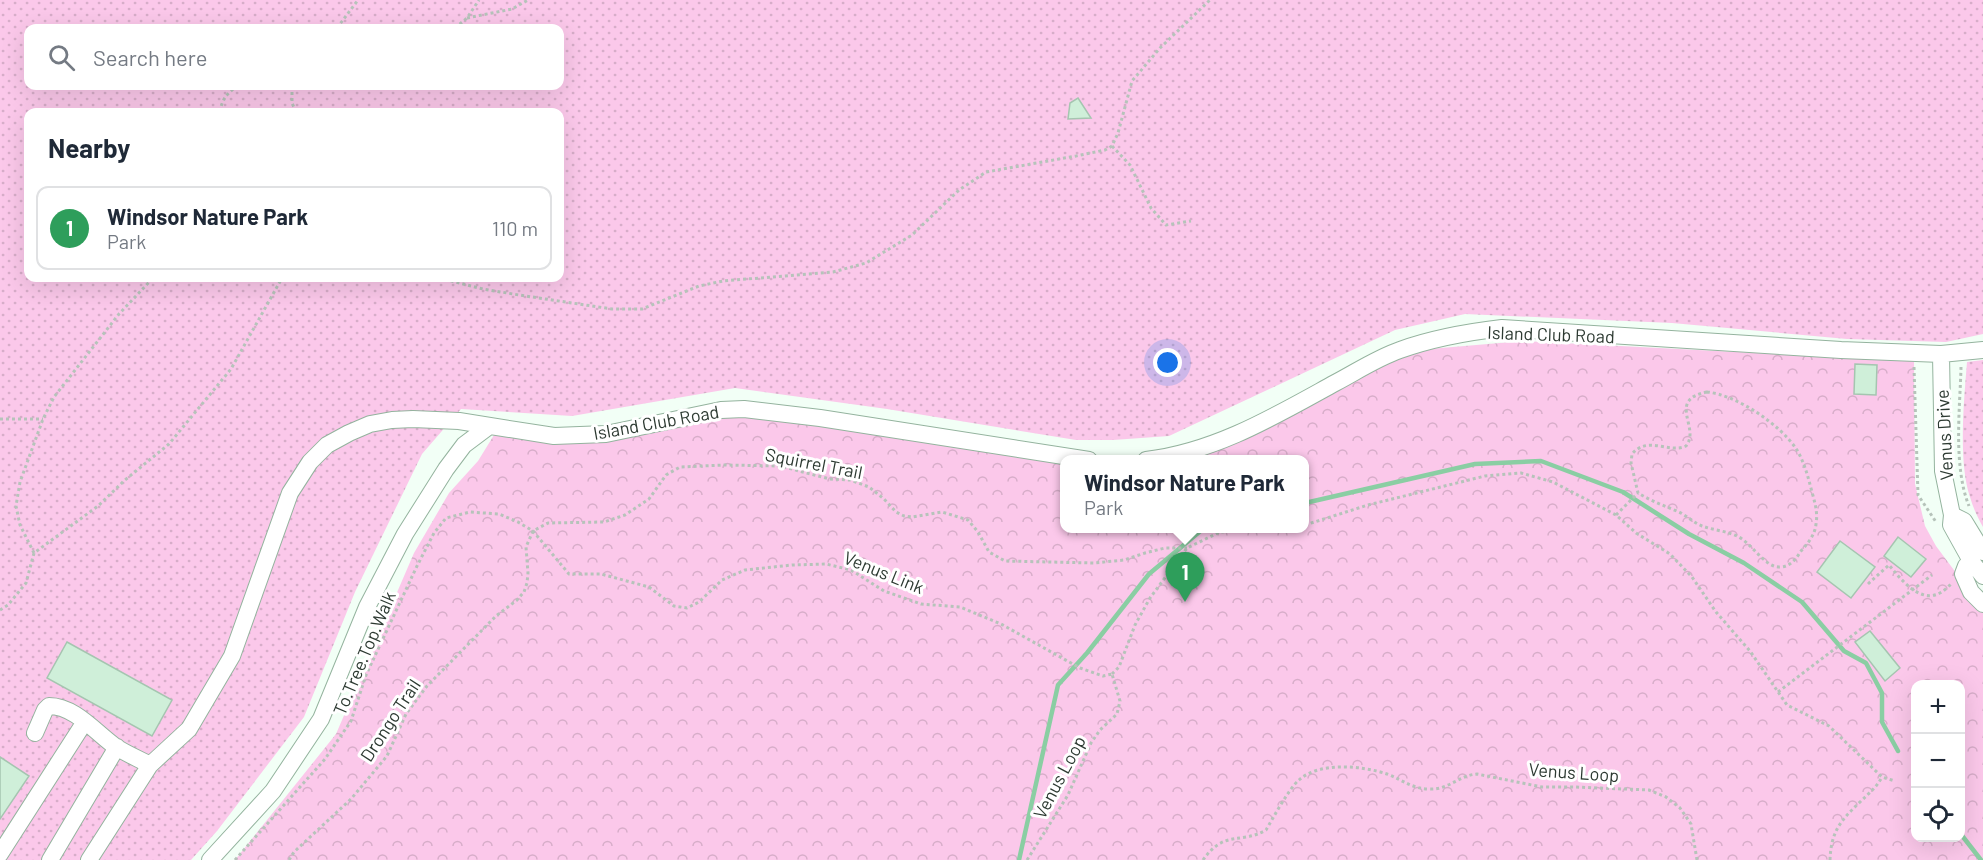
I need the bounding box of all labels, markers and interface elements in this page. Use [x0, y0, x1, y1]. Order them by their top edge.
search box [24, 24, 564, 90]
icon: search [45, 41, 78, 74]
text: Search here [93, 44, 207, 70]
text: Nearby [48, 132, 130, 163]
text: Windsor Nature Park [107, 203, 308, 229]
text: 1 [66, 216, 73, 240]
text: 110 m [492, 216, 538, 240]
text: Park [107, 229, 146, 253]
street label: Island Club Road [1487, 321, 1615, 347]
your location [1153, 348, 1182, 377]
street label: Venus Drive [1931, 389, 1957, 481]
street label: Island Club Road [591, 400, 721, 444]
street label: Squirrel Trail [763, 443, 865, 483]
popup [1060, 455, 1309, 533]
text: Windsor Nature Park [1084, 469, 1285, 495]
text: Park [1084, 495, 1123, 519]
street label: Venus Link [841, 546, 927, 598]
pin: 1 [1166, 552, 1204, 602]
street label: To.Tree.Top.Walk [328, 588, 400, 718]
street label: Drongo Trail [355, 675, 425, 765]
map controls [1911, 680, 1965, 842]
button: + [1911, 680, 1965, 734]
street label: Venus Loop [1028, 732, 1090, 822]
button: − [1911, 734, 1965, 788]
street label: Venus Loop [1528, 758, 1620, 786]
button: locate [1911, 788, 1965, 842]

